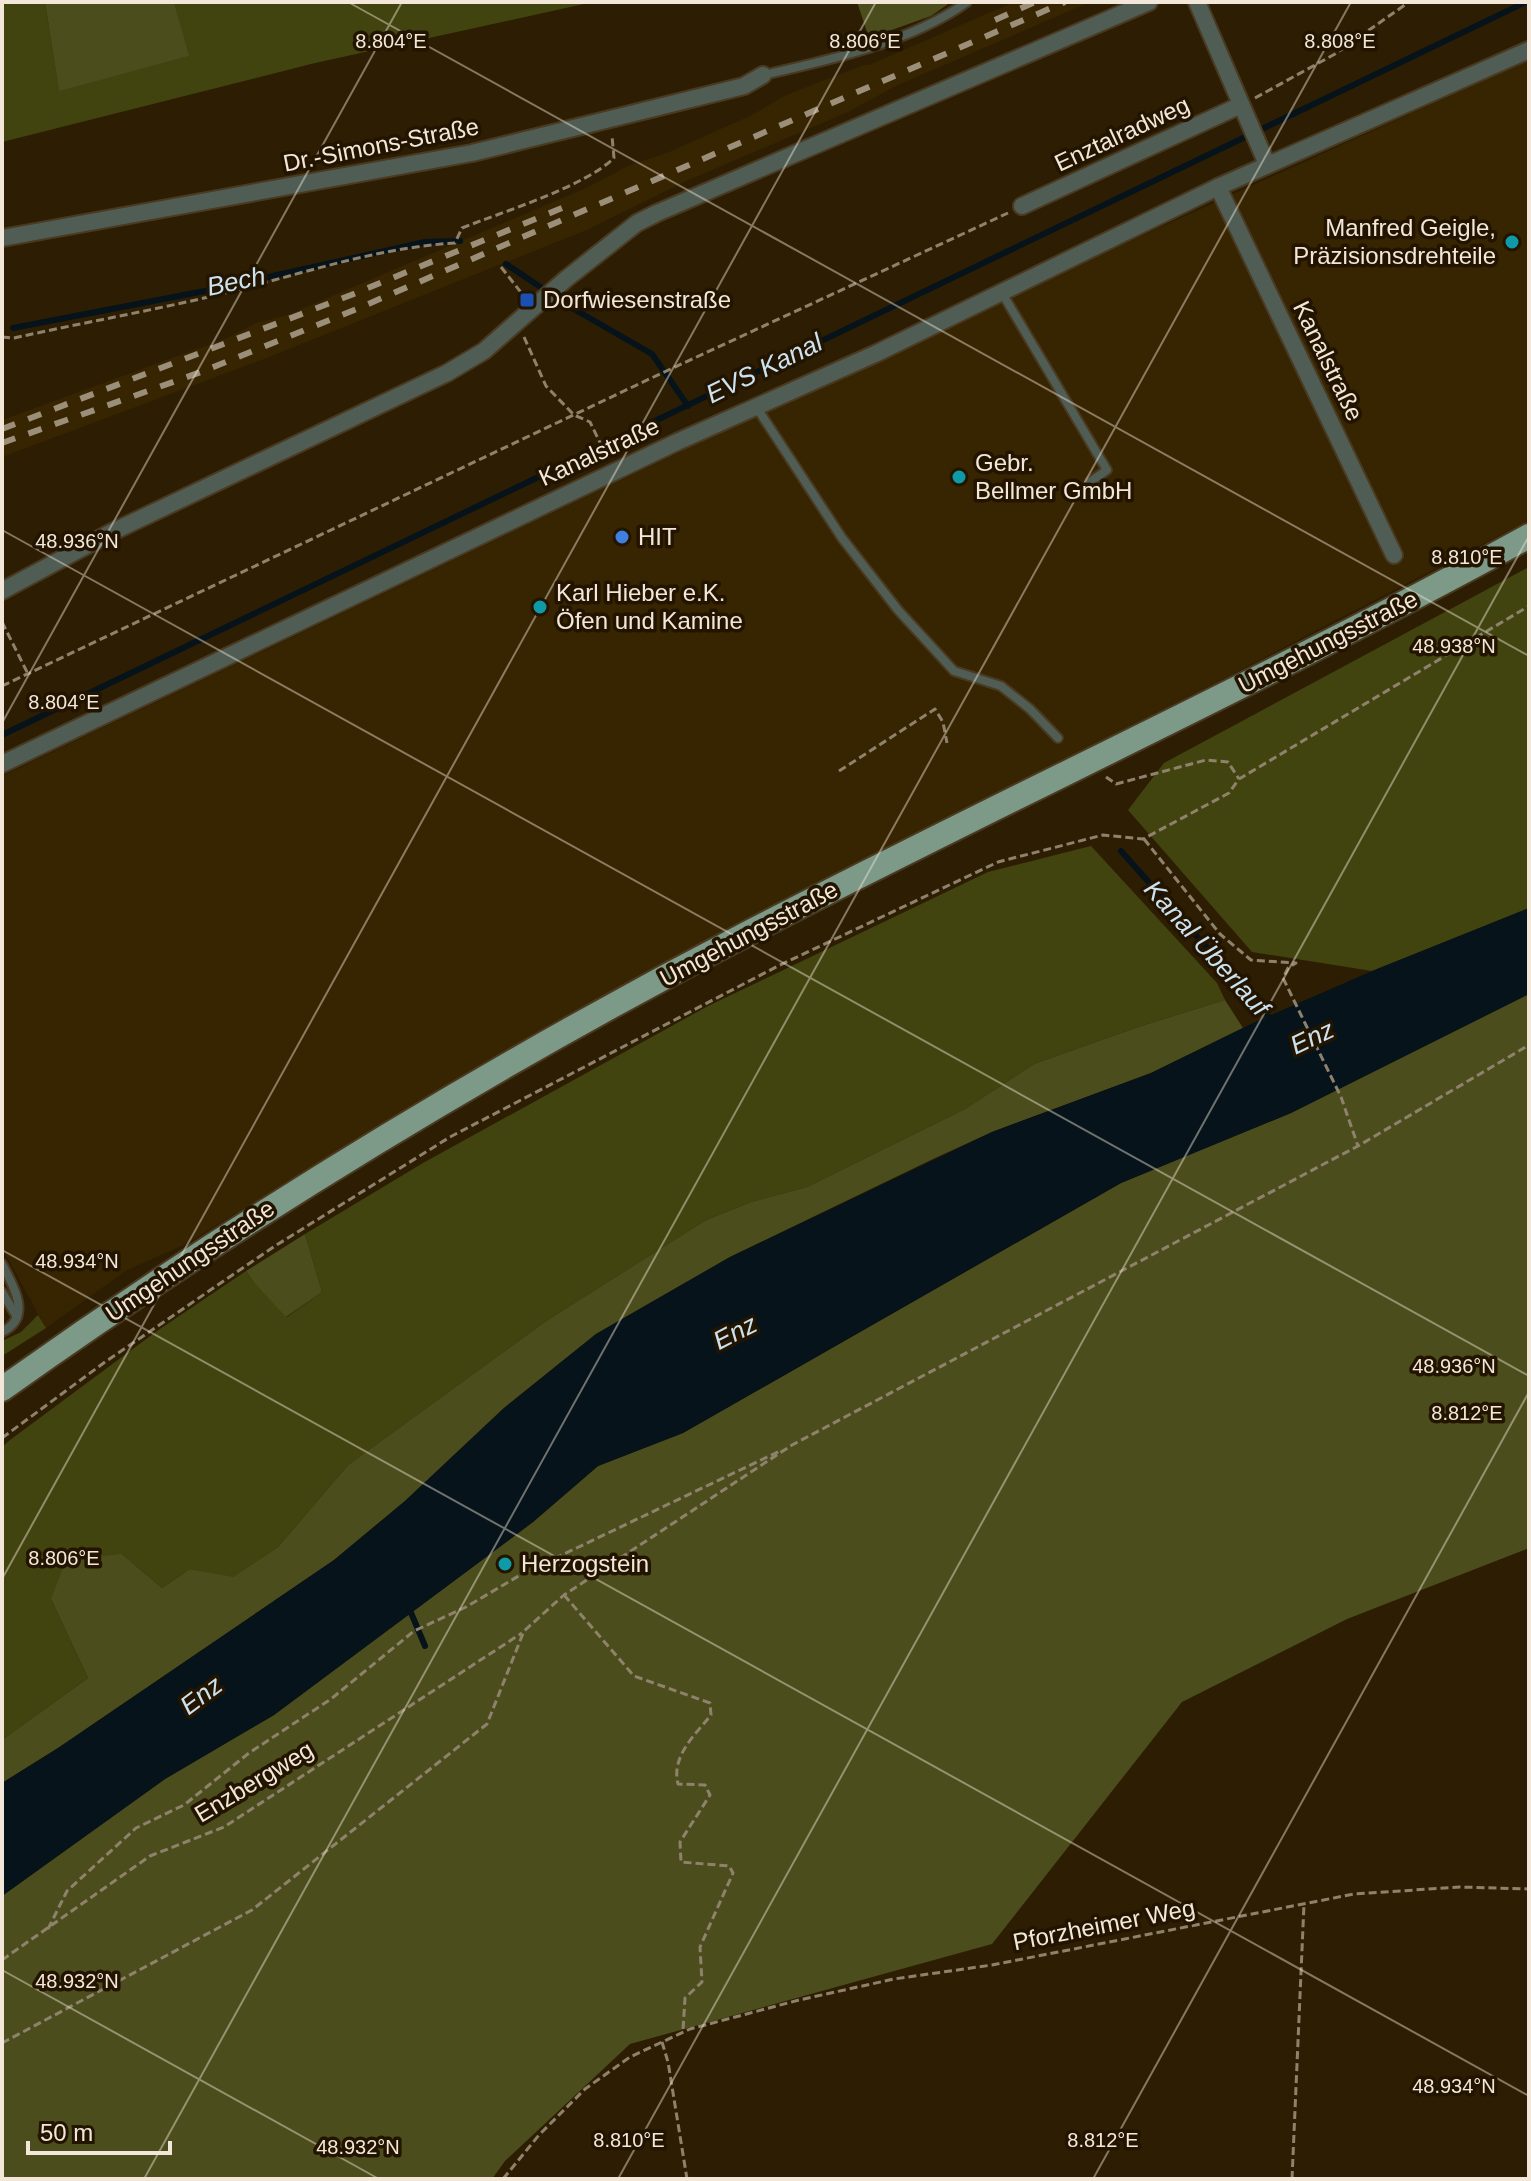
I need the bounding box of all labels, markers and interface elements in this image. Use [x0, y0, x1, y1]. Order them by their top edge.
text: 8.804°E [355, 30, 427, 52]
text: 8.806°E [829, 30, 901, 52]
text: 8.808°E [1304, 30, 1376, 52]
street label: Enztalradweg [1050, 91, 1193, 177]
street label: Dr.-Simons-Straße [281, 112, 481, 177]
place label: Manfred Geigle, Präzisionsdrehteile [1293, 214, 1496, 269]
marker: Manfred Geigle, Präzisionsdrehteile [1503, 233, 1521, 251]
water label: Bech [204, 260, 268, 302]
place label: Dorfwiesenstraße [543, 286, 731, 313]
marker: Dorfwiesenstraße [518, 291, 536, 309]
street label: Kanalstraße [1288, 297, 1369, 425]
water label: EVS Kanal [701, 326, 828, 409]
street label: Kanalstraße [534, 412, 663, 491]
place label: Gebr. Bellmer GmbH [975, 449, 1132, 504]
marker: Gebr. Bellmer GmbH [950, 468, 968, 486]
place label: HIT [638, 523, 677, 550]
marker: HIT [613, 528, 631, 546]
text: 48.936°N [35, 530, 119, 552]
text: 8.810°E [1431, 546, 1503, 568]
place label: Karl Hieber e.K. Öfen und Kamine [556, 579, 743, 634]
street label: Umgehungsstraße [1234, 585, 1422, 698]
marker: Karl Hieber e.K. Öfen und Kamine [531, 598, 549, 616]
text: 48.938°N [1412, 635, 1496, 657]
text: 8.804°E [28, 691, 100, 713]
water label: Kanal Überlauf [1138, 874, 1278, 1024]
street label: Umgehungsstraße [655, 875, 842, 992]
water label: Enz [1285, 1014, 1339, 1060]
street label: Umgehungsstraße [100, 1194, 279, 1327]
text: 48.934°N [35, 1250, 119, 1272]
water label: Enz [708, 1308, 762, 1356]
text: 48.936°N [1412, 1355, 1496, 1377]
text: 8.812°E [1431, 1402, 1503, 1424]
text: 8.806°E [28, 1547, 100, 1569]
place label: Herzogstein [521, 1550, 649, 1577]
marker: Herzogstein [496, 1555, 514, 1573]
water label: Enz [174, 1670, 228, 1720]
street label: Enzbergweg [190, 1736, 318, 1828]
street label: Pforzheimer Weg [1011, 1894, 1197, 1955]
text: 48.932°N [35, 1970, 119, 1992]
text: 48.934°N [1412, 2075, 1496, 2097]
scale bar [28, 2105, 170, 2155]
text: 50 m [40, 2119, 93, 2146]
text: 8.810°E [593, 2129, 665, 2151]
text: 8.812°E [1067, 2129, 1139, 2151]
text: 48.932°N [316, 2136, 400, 2158]

